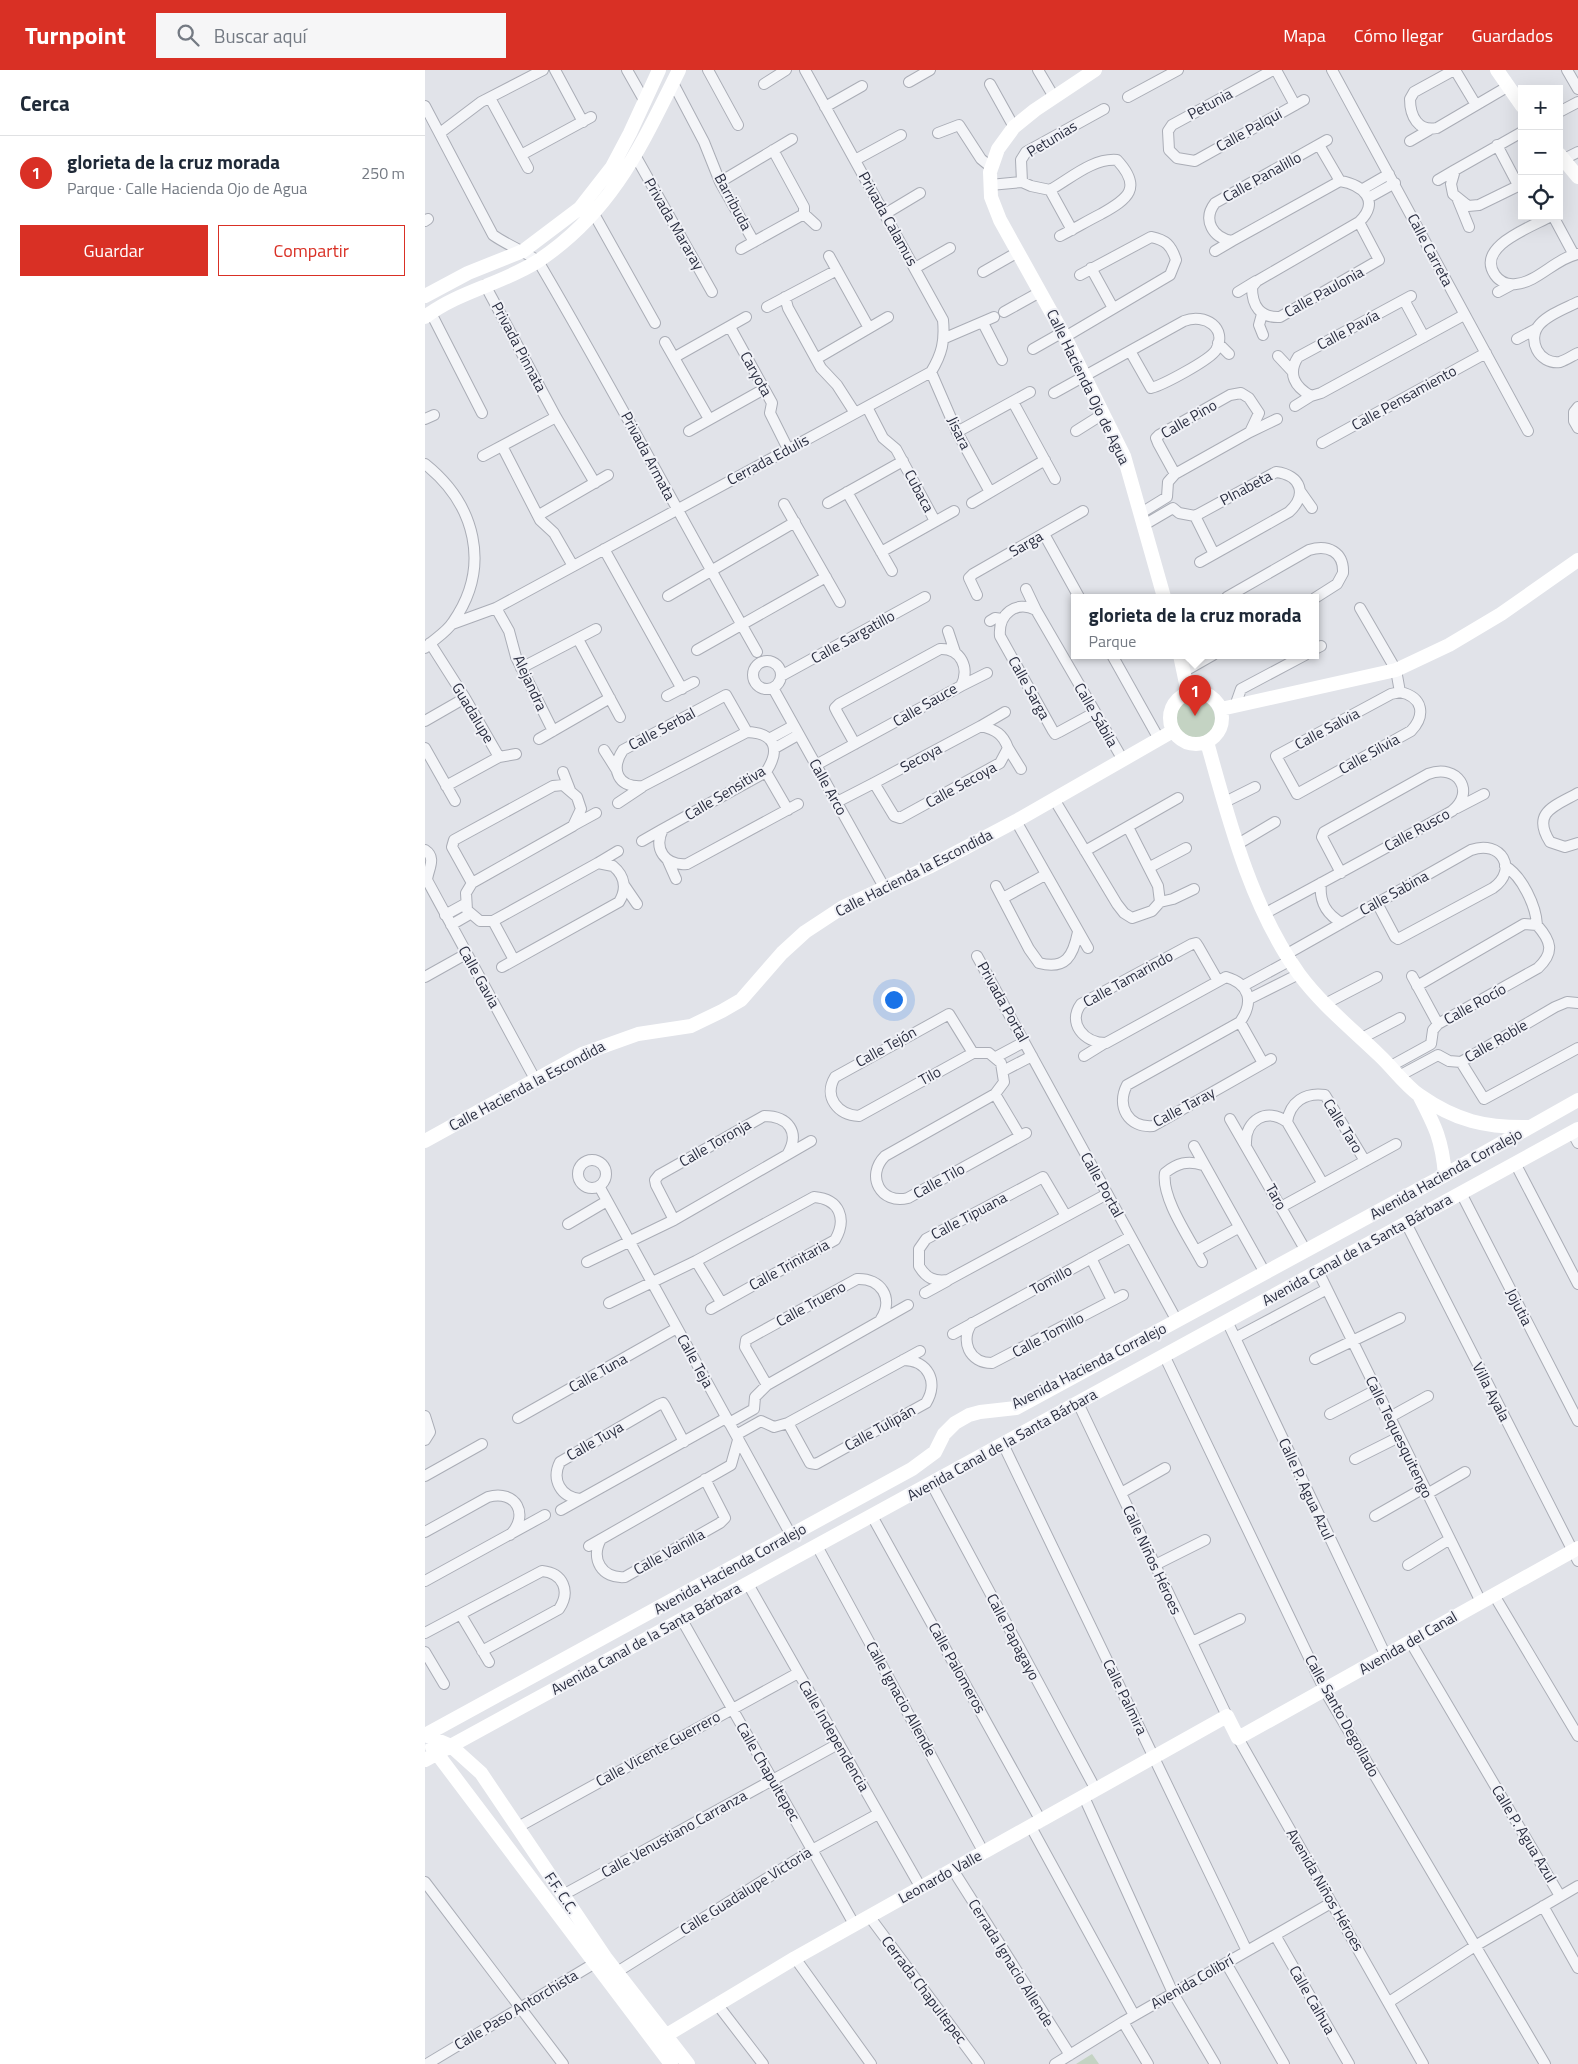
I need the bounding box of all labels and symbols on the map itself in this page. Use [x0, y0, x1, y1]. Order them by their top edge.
street label: Petunia [1183, 82, 1237, 125]
street label: Calle Palqui [1212, 102, 1286, 157]
street label: Petunias [1022, 114, 1081, 163]
street label: Calle Panalillo [1218, 145, 1305, 208]
street label: Privada Calamus [853, 167, 924, 270]
street label: Barribuda [709, 169, 758, 235]
street label: Privada Mararay [639, 173, 710, 274]
street label: Calle Carreta [1402, 209, 1460, 291]
street label: Calle Paulonia [1280, 260, 1368, 323]
street label: Privada Pinnata [486, 298, 553, 396]
street label: Calle Pavía [1312, 303, 1384, 356]
street label: Calle Hacienda Ojo de Agua [1041, 305, 1136, 469]
street label: Caryota [735, 347, 779, 401]
street label: Calle Pensamiento [1347, 359, 1461, 436]
street label: Calle Pino [1156, 393, 1221, 444]
street label: Privada Armata [615, 407, 682, 505]
street label: Jisara [941, 412, 978, 454]
street label: Cerrada Edulis [723, 428, 813, 491]
street label: PInabeta [1215, 464, 1276, 511]
street label: Cubaca [899, 465, 940, 517]
street label: Sarga [1004, 524, 1047, 563]
street label: Calle Sargatillo [807, 604, 899, 669]
street label: Alejandra [507, 651, 554, 715]
street label: Calle Sarga [1003, 652, 1057, 724]
pin: 1 [1179, 675, 1211, 716]
street label: Calle Sauce [888, 677, 961, 732]
street label: Guadalupe [446, 678, 501, 747]
street label: Calle Sábila [1069, 678, 1124, 752]
street label: Calle Serbal [624, 701, 700, 756]
street label: Calle Salvia [1290, 702, 1364, 755]
street label: Calle Silvia [1334, 727, 1404, 780]
street label: Secoya [896, 737, 946, 778]
street label: Calle Arco [803, 754, 854, 819]
street label: Calle Secoya [921, 755, 1001, 814]
street label: Calle Sensitiva [680, 759, 770, 826]
street label: Calle Rusco [1380, 802, 1454, 857]
street label: Calle Hacienda la Escondida [831, 823, 997, 922]
street label: Calle Sabina [1355, 864, 1433, 921]
street label: Calle Gavia [453, 941, 506, 1013]
street label: Calle Tamarindo [1078, 944, 1177, 1013]
street label: Privada Portal [972, 957, 1035, 1046]
street label: Calle Rocío [1439, 977, 1510, 1030]
your location [881, 987, 907, 1013]
street label: Calle Roble [1460, 1013, 1532, 1068]
street label: Calle Tejón [851, 1020, 921, 1073]
street label: Calle Hacienda la Escondida [445, 1034, 609, 1137]
street label: Tilo [914, 1060, 945, 1091]
street label: Calle Taray [1149, 1081, 1219, 1133]
street label: Calle Taro [1318, 1094, 1369, 1158]
street label: Calle Toronja [674, 1112, 755, 1172]
street label: Avenida Hacienda Corralejo [1365, 1122, 1526, 1225]
street label: Calle Portal [1075, 1148, 1130, 1222]
street label: Calle Tilo [909, 1157, 969, 1204]
street label: Taro [1260, 1179, 1293, 1214]
street label: Calle Tipuana [926, 1186, 1011, 1245]
street label: Avenida Canal de la Santa Bárbara [1257, 1187, 1456, 1312]
street label: Calle Trinitaria [744, 1233, 834, 1296]
street label: Tomillo [1025, 1259, 1076, 1301]
street label: Calle Trueno [772, 1275, 850, 1332]
street label: Jojutia [1500, 1284, 1539, 1330]
street label: Calle Tomillo [1008, 1306, 1088, 1363]
street label: Avenida Hacienda Corralejo [1007, 1316, 1170, 1415]
street label: Calle Teja [671, 1330, 720, 1392]
street label: Calle Tuna [564, 1347, 632, 1398]
street label: Villa Ayala [1467, 1358, 1516, 1426]
street label: Calle Tequesquitengo [1360, 1372, 1439, 1502]
street label: Avenida Canal de la Santa Bárbara [902, 1382, 1101, 1507]
street label: Calle Tulipán [840, 1399, 920, 1457]
street label: Calle Tuya [562, 1415, 628, 1466]
street label: Calle P. Agua Azul [1273, 1434, 1340, 1544]
street label: Calle Niños Héroes [1117, 1501, 1188, 1618]
street label: Avenida Hacienda Corralejo [649, 1517, 810, 1620]
street label: Calle Vainilla [629, 1522, 709, 1581]
street label: Avenida Canal de la Santa Bárbara [546, 1576, 745, 1701]
street label: Calle Papagayo [981, 1589, 1046, 1684]
street label: Avenida del Canal [1354, 1605, 1461, 1680]
street label: Calle Palomeros [923, 1618, 992, 1718]
street label: Calle Ignacio Allende [860, 1637, 943, 1760]
street label: Calle Santo Degollado [1299, 1650, 1386, 1781]
street label: Calle Palmira [1097, 1655, 1154, 1739]
street label: Calle Independencia [793, 1676, 876, 1796]
street label: Calle Vicente Guerrero [591, 1705, 724, 1792]
street label: Calle Chapultepec [731, 1718, 806, 1826]
street label: Calle P. Agua Azul [1486, 1781, 1563, 1887]
street label: Calle Venustiano Carranza [597, 1784, 751, 1883]
street label: Avenida Niños Héroes [1281, 1824, 1370, 1955]
street label: Calle Guadalupe Victoria [675, 1840, 817, 1940]
street label: Leonardo Valle [894, 1844, 986, 1909]
street label: F.F. C.C. [539, 1867, 584, 1918]
street label: Cerrada Ignacio Allende [963, 1894, 1060, 2031]
street label: Cerrada Chapultepec [876, 1931, 973, 2049]
street label: Avenida Colibrí [1146, 1948, 1239, 2015]
street label: Calle Calhua [1283, 1961, 1342, 2039]
street label: Calle Paso Antorchista [449, 1963, 582, 2056]

